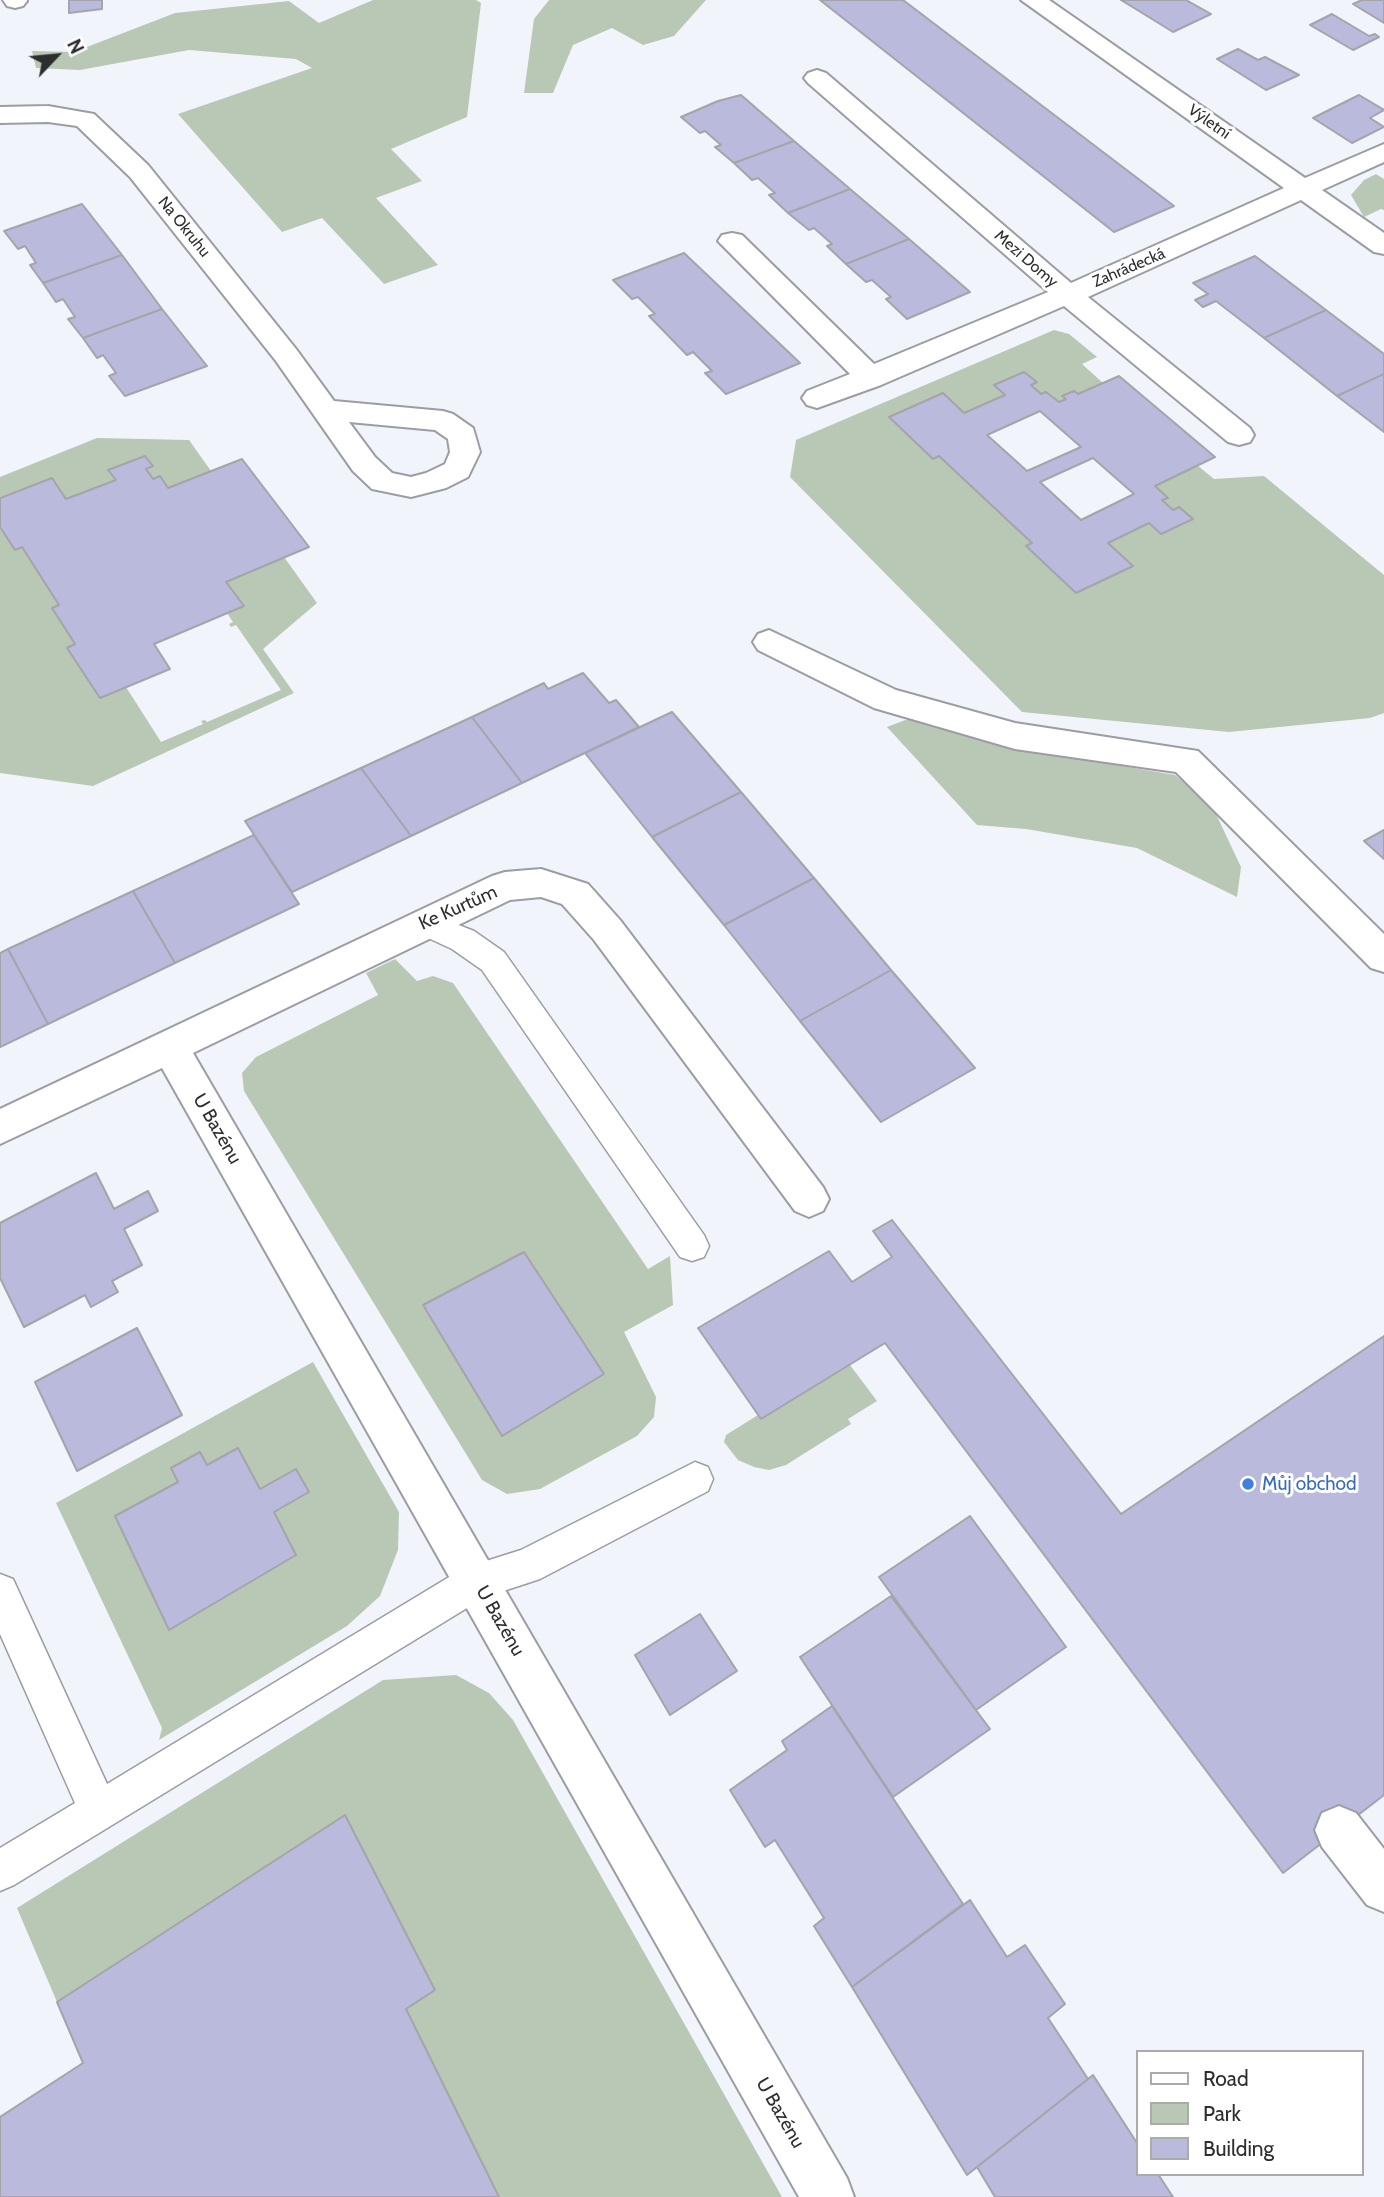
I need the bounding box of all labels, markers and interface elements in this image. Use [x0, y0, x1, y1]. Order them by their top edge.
north arrow [21, 21, 91, 91]
text: N [62, 35, 89, 58]
street label: Výletní [1184, 101, 1234, 143]
street label: Na Okruhu [154, 193, 214, 261]
street label: Mezi Domy [990, 226, 1062, 292]
street label: Zahrádecká [1090, 244, 1168, 292]
street label: Ke Kurtům [415, 881, 501, 935]
street label: U Bazénu [188, 1090, 246, 1168]
place label: Můj obchod [1262, 1473, 1357, 1495]
marker: Můj obchod [1240, 1476, 1256, 1492]
street label: U Bazénu [471, 1582, 529, 1660]
legend [1136, 2050, 1363, 2176]
text: Road [1203, 2066, 1249, 2091]
street label: U Bazénu [751, 2074, 809, 2152]
text: Park [1203, 2101, 1241, 2126]
text: Building [1203, 2136, 1274, 2161]

